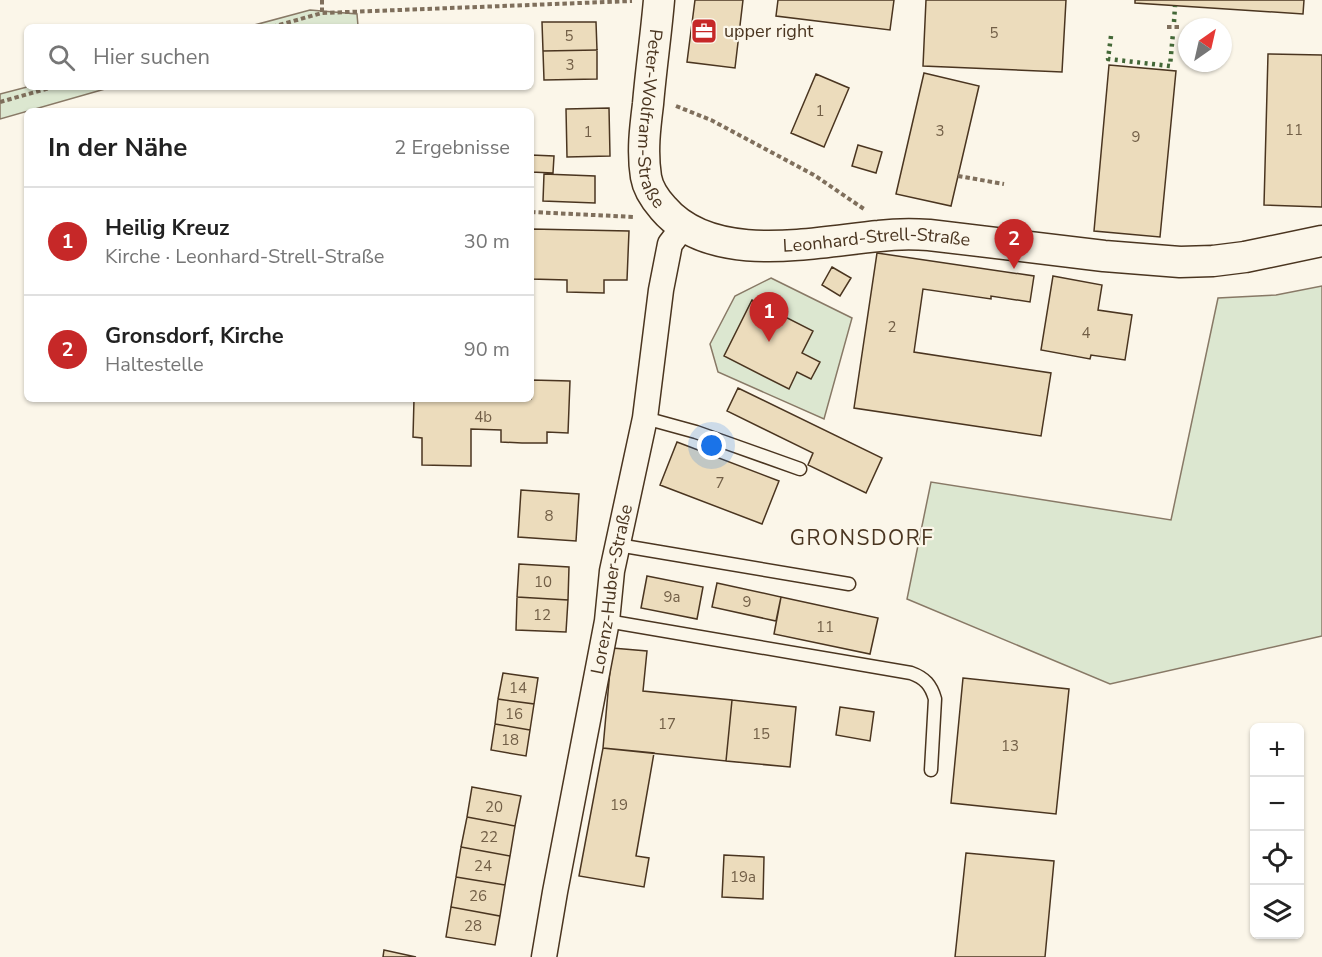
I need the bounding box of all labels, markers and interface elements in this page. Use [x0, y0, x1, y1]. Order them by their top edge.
office icon: upper right [689, 16, 719, 46]
north arrow [1178, 18, 1232, 72]
place label: upper right [724, 19, 814, 43]
house number: 5 [989, 23, 999, 43]
search box [24, 24, 534, 90]
house number: 5 [564, 26, 574, 46]
street label: Peter-Wolfram-Straße [632, 28, 671, 213]
icon: search [45, 41, 78, 74]
text: Hier suchen [93, 42, 210, 72]
house number: 3 [565, 55, 575, 75]
house number: 1 [815, 101, 825, 121]
house number: 11 [1285, 120, 1303, 140]
house number: 3 [935, 121, 945, 141]
house number: 1 [583, 122, 593, 142]
house number: 9 [1131, 127, 1141, 147]
text: In der Nähe [48, 130, 187, 165]
text: 2 Ergebnisse [394, 134, 510, 161]
text: Heilig Kreuz [105, 213, 230, 243]
pin: 2 [994, 220, 1034, 269]
street label: Leonhard-Strell-Straße [782, 222, 972, 258]
text: 1 [62, 228, 74, 255]
text: 30 m [464, 228, 510, 255]
text: Kirche · Leonhard-Strell-Straße [105, 243, 384, 270]
pin: 1 [750, 292, 788, 342]
house number: 2 [887, 317, 897, 337]
text: Gronsdorf, Kirche [105, 321, 284, 351]
house number: 4 [1081, 323, 1091, 343]
text: 2 [62, 336, 74, 363]
text: 90 m [464, 336, 510, 363]
text: Haltestelle [105, 351, 204, 378]
house number: 4b [474, 407, 492, 427]
your location [697, 431, 726, 460]
house number: 7 [715, 473, 725, 493]
street label: Lorenz-Huber-Straße [585, 502, 638, 676]
house number: 8 [544, 506, 554, 526]
district label: GRONSDORF [790, 524, 934, 552]
house number: 10 [534, 572, 552, 592]
house number: 9a [664, 587, 680, 607]
house number: 9 [742, 592, 752, 612]
house number: 12 [533, 605, 551, 625]
house number: 11 [816, 617, 834, 637]
house number: 14 [509, 678, 527, 698]
house number: 16 [505, 704, 523, 724]
house number: 17 [658, 714, 676, 734]
map controls [1250, 723, 1304, 939]
button: + [1250, 723, 1304, 777]
house number: 15 [752, 724, 770, 744]
house number: 18 [501, 730, 519, 750]
house number: 13 [1001, 736, 1019, 756]
button: − [1250, 777, 1304, 831]
house number: 19 [610, 795, 628, 815]
house number: 20 [485, 797, 503, 817]
house number: 22 [480, 827, 498, 847]
button: locate [1250, 831, 1304, 885]
house number: 24 [474, 856, 492, 876]
house number: 19a [730, 867, 756, 887]
button: layers [1250, 885, 1304, 939]
house number: 26 [469, 886, 487, 906]
house number: 28 [464, 916, 482, 936]

